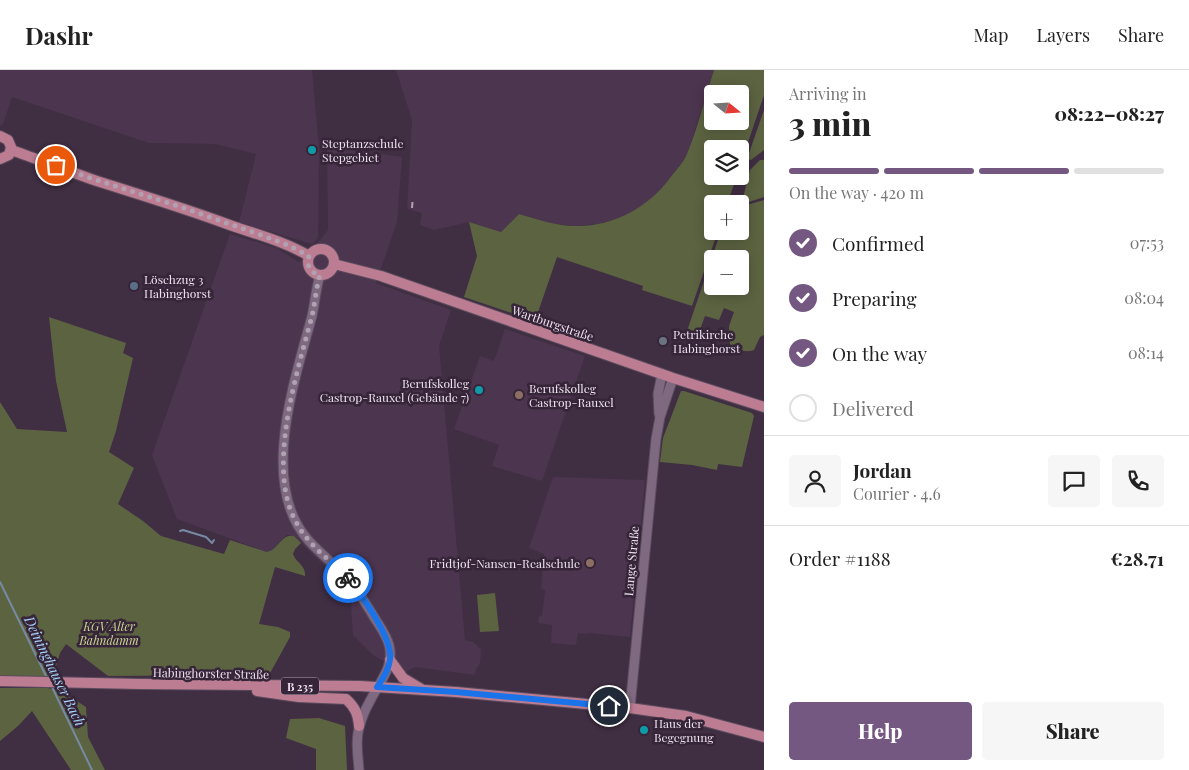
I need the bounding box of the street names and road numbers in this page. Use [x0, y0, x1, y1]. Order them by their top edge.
street label: Wartburgstraße [509, 301, 596, 344]
street label: Lange Straße [620, 525, 642, 597]
street label: Habinghorster Straße [153, 664, 269, 682]
road number: B 235 [281, 678, 319, 694]

